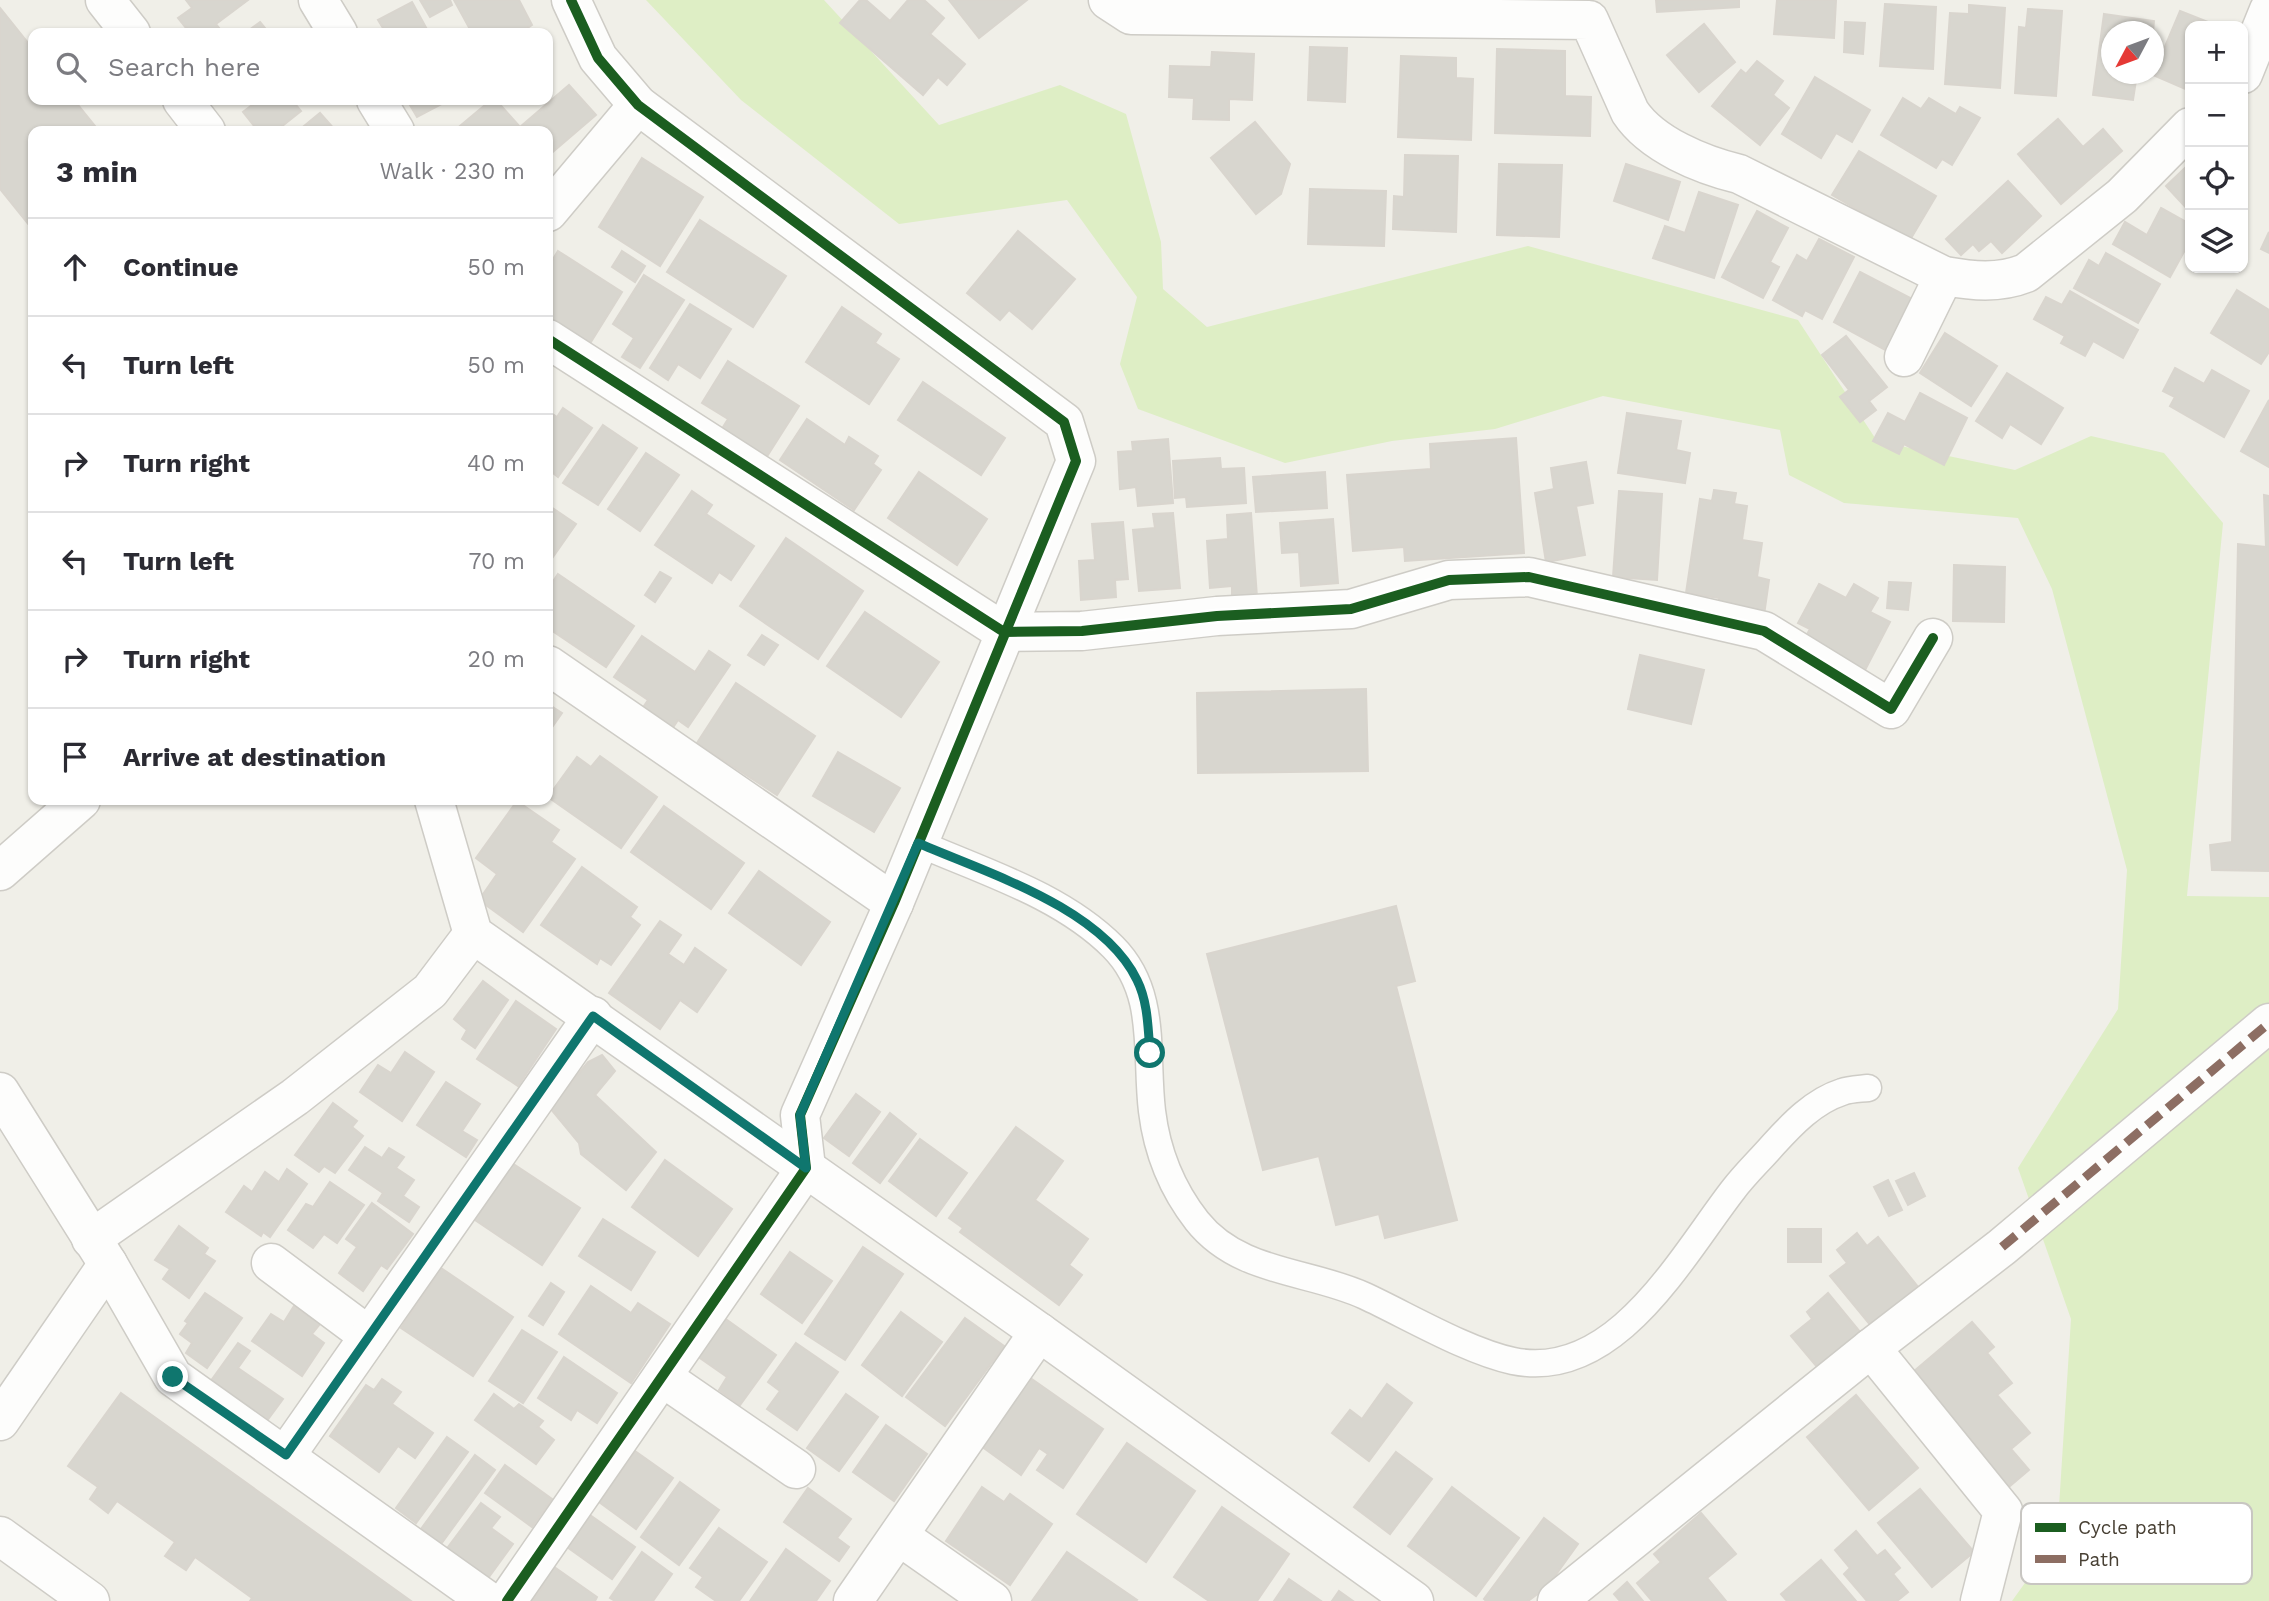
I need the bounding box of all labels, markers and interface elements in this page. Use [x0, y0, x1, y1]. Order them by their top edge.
north arrow [2101, 21, 2164, 84]
map controls [2185, 21, 2248, 273]
button: + [2185, 21, 2248, 84]
search box [28, 28, 553, 105]
icon: search [52, 48, 90, 86]
text: Search here [108, 52, 260, 82]
button: − [2185, 84, 2248, 147]
button: locate [2185, 147, 2248, 210]
text: 3 min [56, 154, 138, 189]
text: Walk · 230 m [379, 158, 525, 185]
button: layers [2185, 210, 2248, 273]
icon: ahead [56, 248, 94, 286]
text: Continue [123, 252, 239, 282]
text: 50 m [468, 254, 525, 281]
icon: left [56, 346, 94, 384]
text: Turn left [123, 350, 234, 380]
text: 50 m [468, 352, 525, 379]
icon: right [56, 444, 94, 482]
text: Turn right [123, 448, 250, 478]
text: 40 m [467, 450, 525, 477]
icon: left [56, 542, 94, 580]
text: Turn left [123, 546, 234, 576]
text: 70 m [468, 548, 525, 575]
icon: right [56, 640, 94, 678]
text: Turn right [123, 644, 250, 674]
text: 20 m [468, 646, 525, 673]
icon: arrive [56, 738, 94, 776]
text: Arrive at destination [123, 742, 386, 772]
route start [1134, 1037, 1165, 1068]
route end [157, 1361, 188, 1392]
legend [2021, 1503, 2252, 1584]
text: Cycle path [2078, 1516, 2177, 1539]
text: Path [2078, 1548, 2120, 1571]

